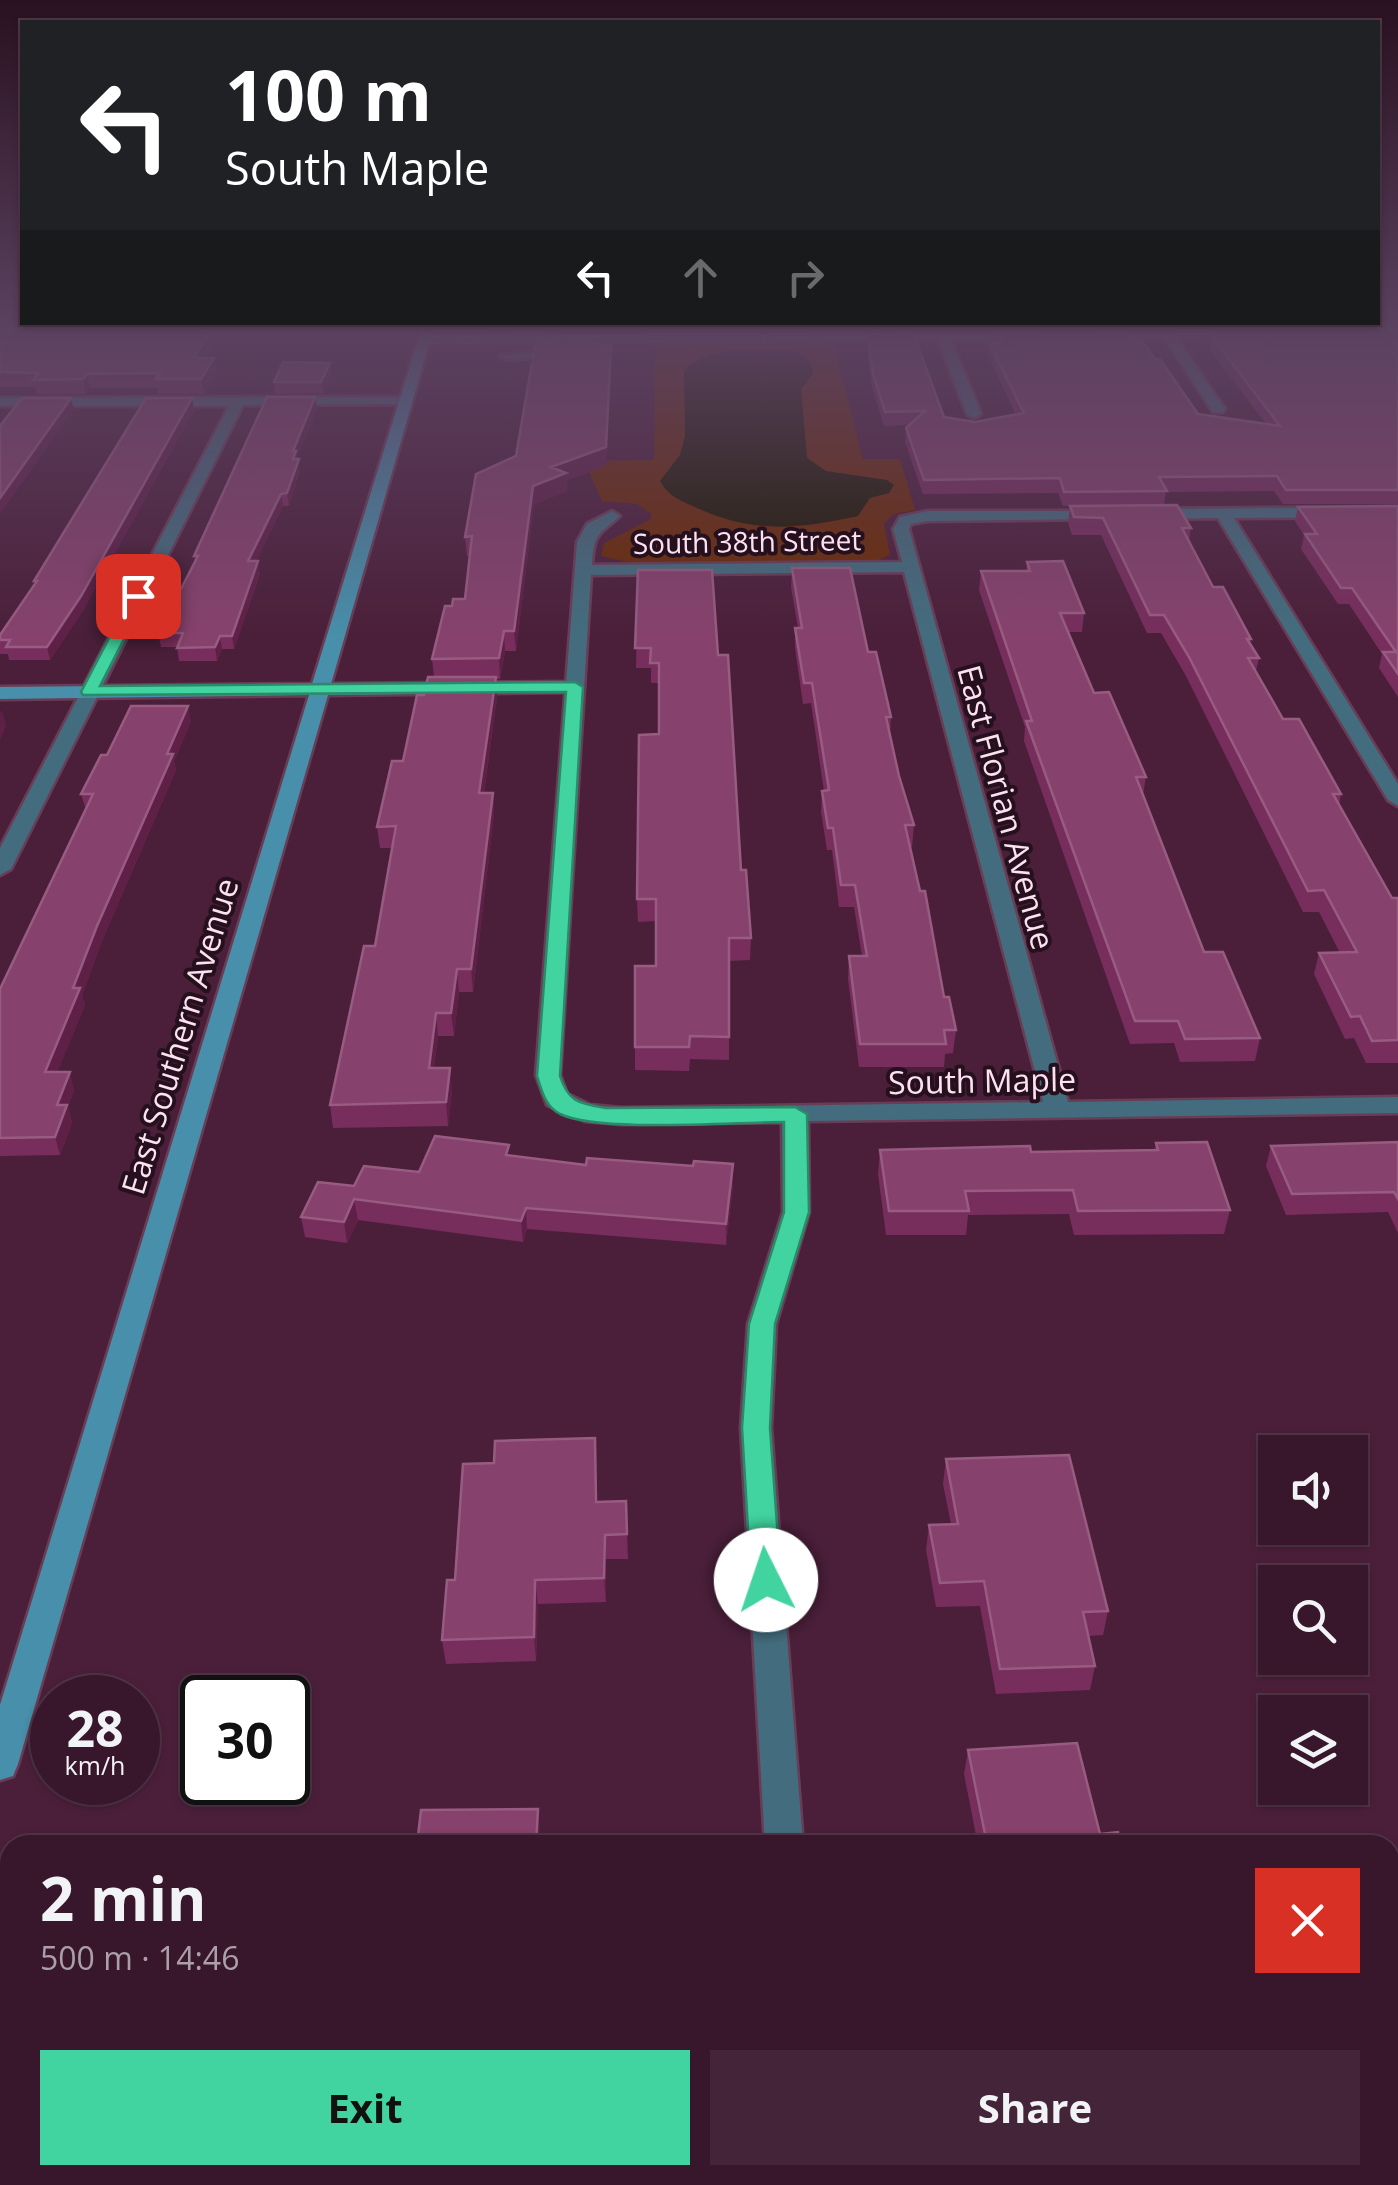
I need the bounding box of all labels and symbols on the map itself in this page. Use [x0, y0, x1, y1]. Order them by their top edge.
street label: South 38th Street [632, 520, 862, 562]
pin [96, 554, 181, 639]
street label: East Florian Avenue [948, 660, 1066, 954]
street label: East Southern Avenue [110, 873, 248, 1199]
street label: South Maple [888, 1057, 1076, 1103]
position arrow [714, 1528, 818, 1632]
speed limit sign: 30 [180, 1675, 310, 1805]

